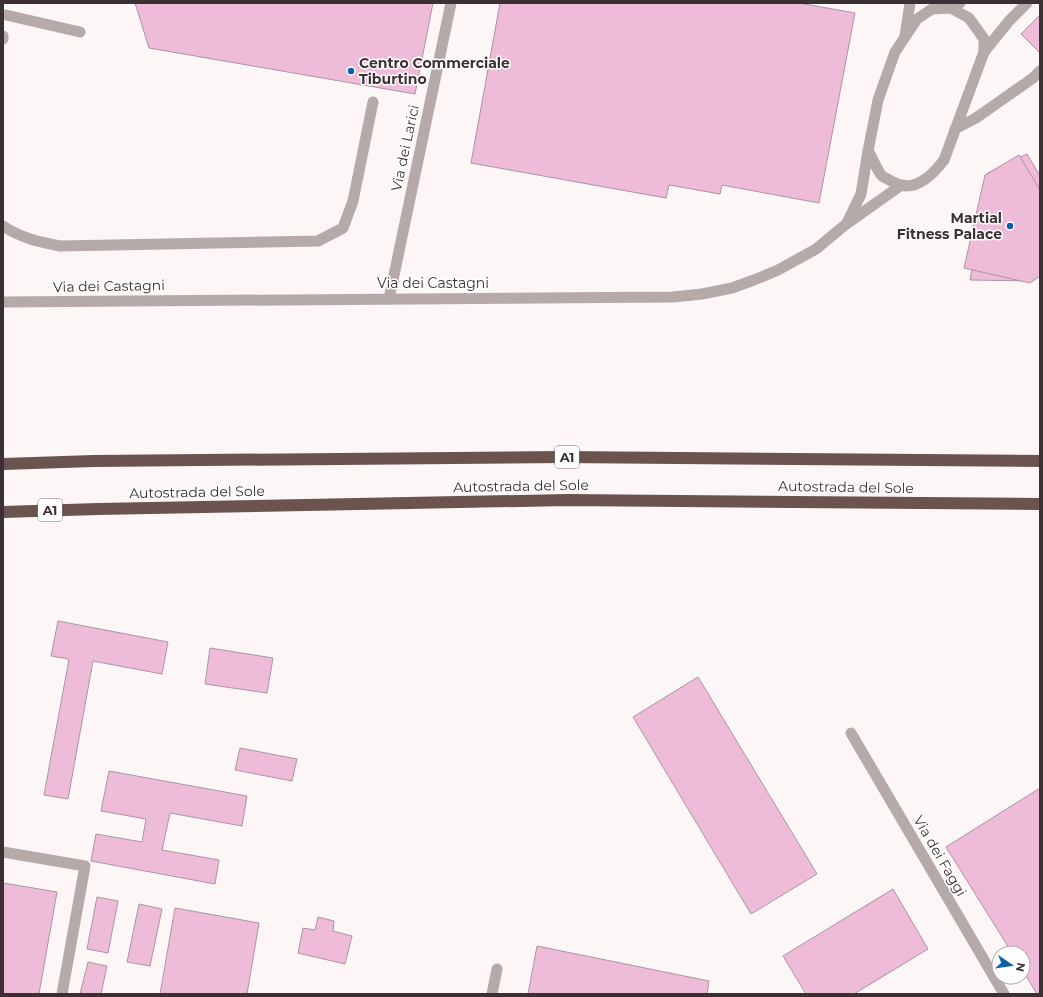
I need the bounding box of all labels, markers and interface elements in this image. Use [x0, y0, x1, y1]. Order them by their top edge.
place label: Centro Commerciale Tiburtino [359, 54, 510, 88]
marker: Centro Commerciale Tiburtino [346, 66, 356, 76]
street label: Via dei Larici [387, 103, 423, 193]
place label: Martial Fitness Palace [897, 209, 1002, 243]
marker: Martial Fitness Palace [1005, 221, 1015, 231]
street label: Via dei Castagni [377, 274, 489, 292]
street label: Via dei Castagni [53, 276, 165, 296]
road number: A1 [555, 446, 579, 468]
street label: Autostrada del Sole [453, 476, 589, 496]
street label: Autostrada del Sole [778, 477, 914, 497]
street label: Autostrada del Sole [129, 482, 265, 502]
road number: A1 [38, 499, 62, 521]
street label: Via dei Faggi [910, 812, 970, 900]
north arrow [991, 945, 1031, 985]
text: N [1013, 961, 1029, 973]

